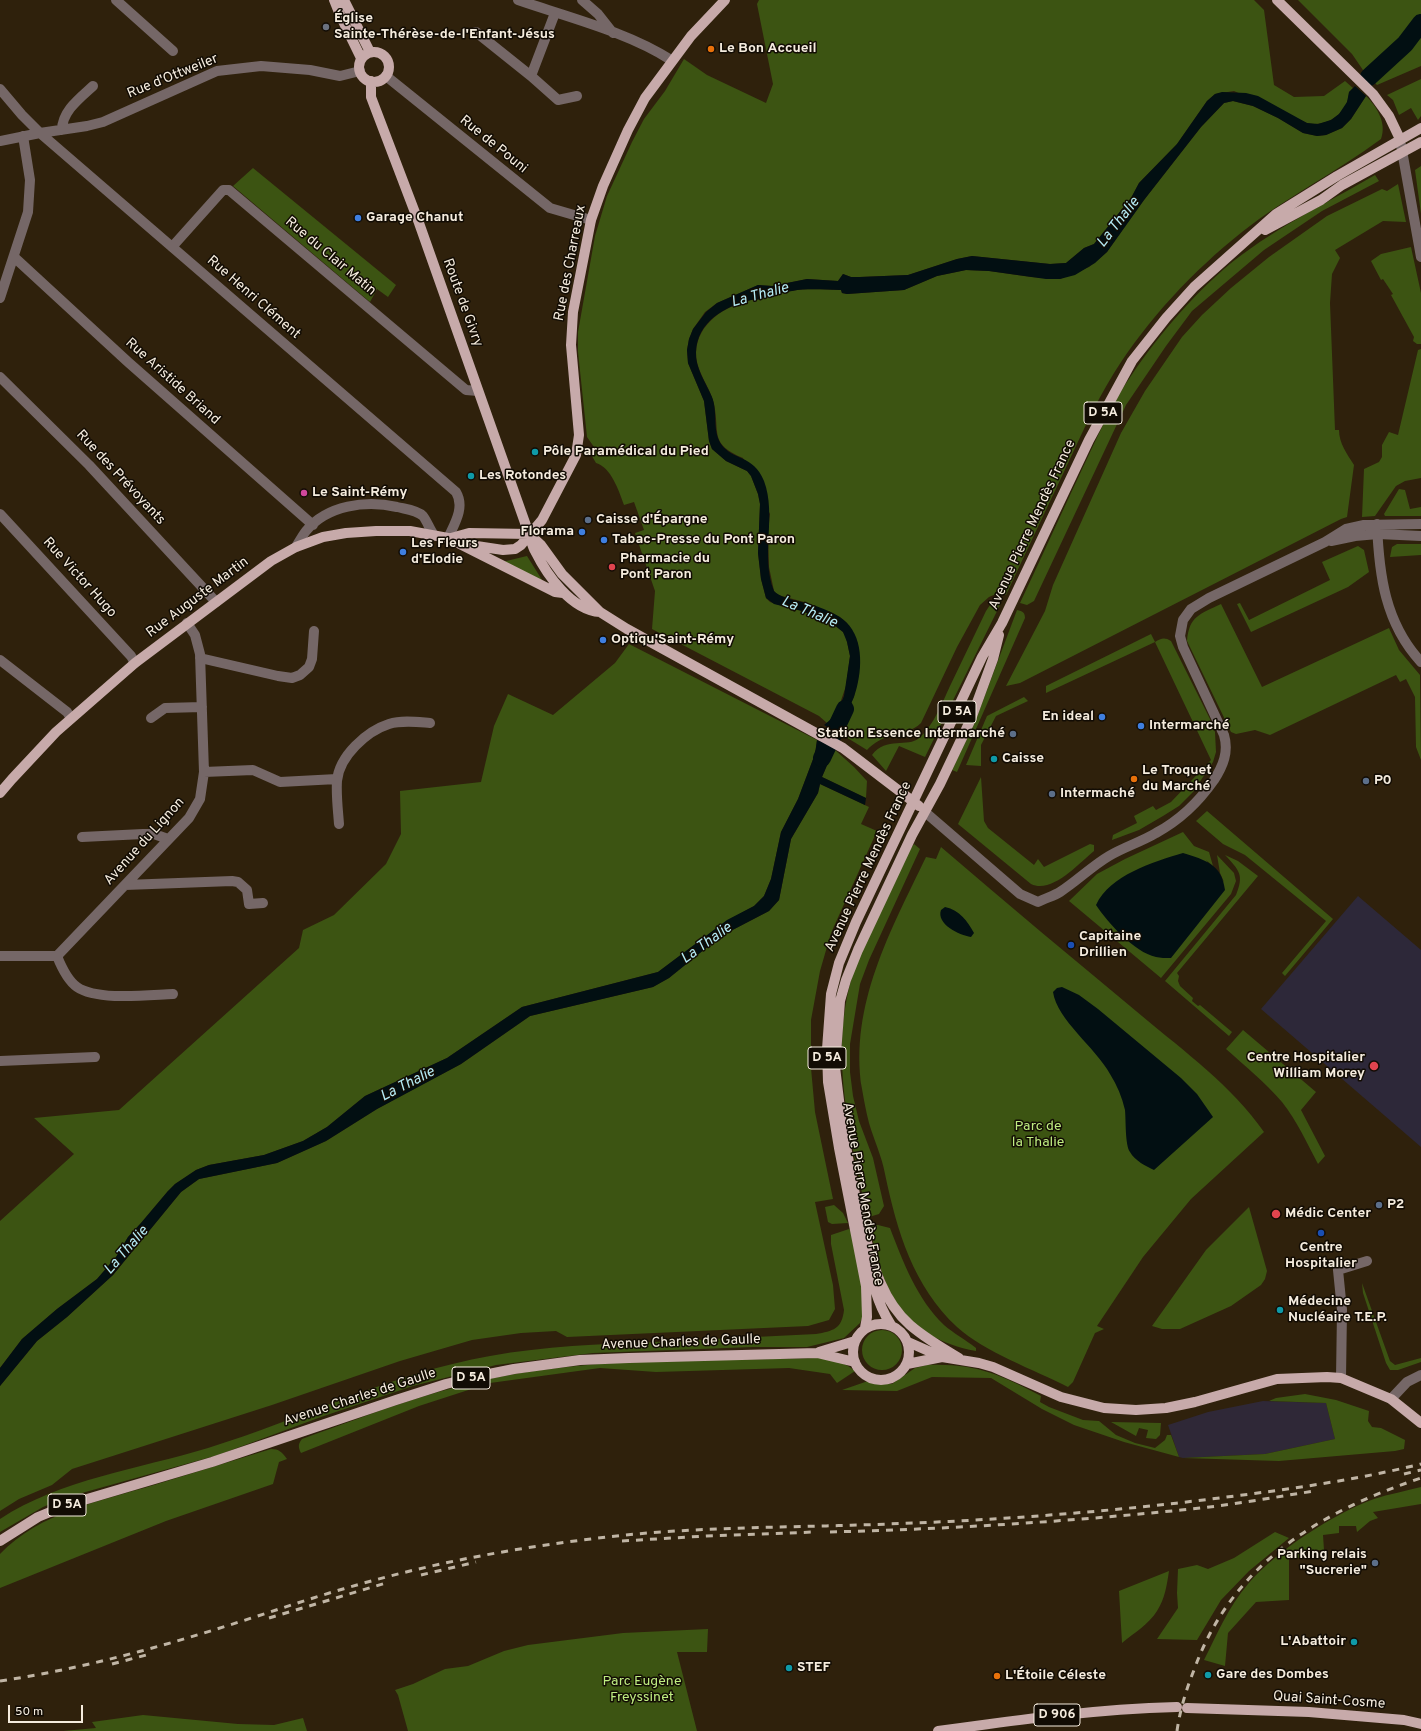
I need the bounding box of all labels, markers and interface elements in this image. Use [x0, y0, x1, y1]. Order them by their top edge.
place label: Église Sainte-Thérèse-de-l'Enfant-Jésus [334, 11, 555, 44]
marker: Église Sainte-Thérèse-de-l'Enfant-Jésus [321, 22, 331, 32]
place label: Le Bon Accueil [719, 41, 816, 57]
marker: Le Bon Accueil [706, 44, 716, 54]
street label: Rue d'Ottweiler [125, 51, 221, 103]
street label: Rue de Pouni [456, 113, 530, 177]
water label: La Thalie [1094, 194, 1144, 252]
street label: Rue des Charreaux [552, 204, 590, 322]
place label: Garage Chanut [366, 210, 463, 226]
marker: Garage Chanut [353, 213, 363, 223]
street label: Rue du Clair Matin [281, 214, 379, 300]
street label: Rue Henri Clément [203, 253, 303, 343]
street label: Route de Givry [438, 257, 486, 349]
water label: La Thalie [729, 280, 791, 312]
street label: Rue Aristide Briand [121, 335, 223, 429]
road number: D 5A [1084, 402, 1122, 424]
street label: Rue des Prévoyants [72, 427, 168, 529]
street label: Avenue Pierre Mendès France [986, 437, 1080, 613]
place label: Pôle Paramédical du Pied [543, 444, 709, 460]
marker: Pôle Paramédical du Pied [530, 447, 540, 457]
place label: Les Rotondes [479, 468, 566, 484]
marker: Les Rotondes [466, 471, 476, 481]
place label: Le Saint-Rémy [312, 485, 407, 501]
marker: Le Saint-Rémy [299, 488, 309, 498]
place label: Caisse d'Épargne [596, 512, 708, 528]
marker: Caisse d'Épargne [583, 515, 593, 525]
place label: Florama [520, 524, 574, 540]
marker: Florama [577, 527, 587, 537]
place label: Tabac-Presse du Pont Paron [612, 532, 795, 548]
street label: Rue Victor Hugo [39, 534, 119, 622]
marker: Tabac-Presse du Pont Paron [599, 535, 609, 545]
place label: Les Fleurs d'Elodie [411, 536, 478, 568]
marker: Les Fleurs d'Elodie [398, 547, 408, 557]
place label: Pharmacie du Pont Paron [620, 551, 710, 584]
street label: Rue Auguste Martin [144, 554, 252, 642]
marker: Pharmacie du Pont Paron [607, 562, 617, 572]
water label: La Thalie [778, 593, 840, 633]
place label: Optiqu'Saint-Rémy [611, 632, 734, 648]
marker: Optiqu'Saint-Rémy [598, 635, 608, 645]
road number: D 5A [938, 701, 976, 723]
place label: En ideal [1042, 709, 1094, 725]
marker: En ideal [1097, 712, 1107, 722]
place label: Intermarché [1149, 718, 1229, 734]
marker: Intermarché [1136, 721, 1146, 731]
place label: Station Essence Intermarché [817, 726, 1005, 742]
marker: Station Essence Intermarché [1008, 729, 1018, 739]
place label: Caisse [1002, 751, 1044, 767]
marker: Caisse [989, 754, 999, 764]
place label: Le Troquet du Marché [1142, 763, 1212, 796]
place label: P0 [1374, 773, 1392, 789]
marker: Le Troquet du Marché [1129, 774, 1139, 784]
marker: P0 [1361, 776, 1371, 786]
street label: Avenue Pierre Mendès France [822, 779, 916, 955]
place label: Intermaché [1060, 786, 1135, 802]
marker: Intermaché [1047, 789, 1057, 799]
street label: Avenue du Lignon [101, 795, 189, 889]
water label: La Thalie [678, 919, 736, 969]
place label: Capitaine Drillien [1079, 929, 1141, 962]
marker: Capitaine Drillien [1066, 940, 1076, 950]
road number: D 5A [808, 1047, 846, 1069]
place label: Centre Hospitalier William Morey [1247, 1050, 1365, 1082]
marker: Centre Hospitalier William Morey [1368, 1060, 1380, 1072]
water label: La Thalie [378, 1064, 438, 1106]
street label: Avenue Pierre Mendès France [838, 1101, 886, 1287]
park label: Parc de la Thalie [1012, 1119, 1064, 1152]
place label: P2 [1387, 1197, 1404, 1213]
marker: P2 [1374, 1200, 1384, 1210]
place label: Médic Center [1285, 1206, 1371, 1222]
marker: Médic Center [1270, 1208, 1282, 1220]
water label: La Thalie [101, 1223, 153, 1279]
marker: Centre Hospitalier [1316, 1228, 1326, 1238]
place label: Centre Hospitalier [1285, 1240, 1357, 1272]
place label: Médecine Nucléaire T.E.P. [1288, 1294, 1387, 1326]
marker: Médecine Nucléaire T.E.P. [1275, 1305, 1285, 1315]
street label: Avenue Charles de Gaulle [601, 1332, 761, 1354]
street label: Avenue Charles de Gaulle [282, 1365, 438, 1431]
road number: D 5A [452, 1367, 490, 1389]
road number: D 5A [48, 1494, 86, 1516]
place label: Parking relais "Sucrerie" [1277, 1547, 1367, 1580]
marker: Parking relais "Sucrerie" [1370, 1558, 1380, 1568]
place label: L'Abattoir [1280, 1634, 1346, 1650]
marker: L'Abattoir [1349, 1637, 1359, 1647]
place label: STEF [797, 1660, 830, 1676]
marker: STEF [784, 1663, 794, 1673]
place label: Gare des Dombes [1216, 1667, 1329, 1683]
place label: L'Étoile Céleste [1005, 1668, 1106, 1684]
marker: Gare des Dombes [1203, 1670, 1213, 1680]
marker: L'Étoile Céleste [992, 1671, 1002, 1681]
park label: Parc Eugène Freyssinet [603, 1674, 681, 1706]
street label: Quai Saint-Cosme [1272, 1689, 1386, 1713]
scale bar [10, 1697, 85, 1723]
text: 50 m [15, 1704, 43, 1720]
road number: D 906 [1034, 1704, 1080, 1726]

